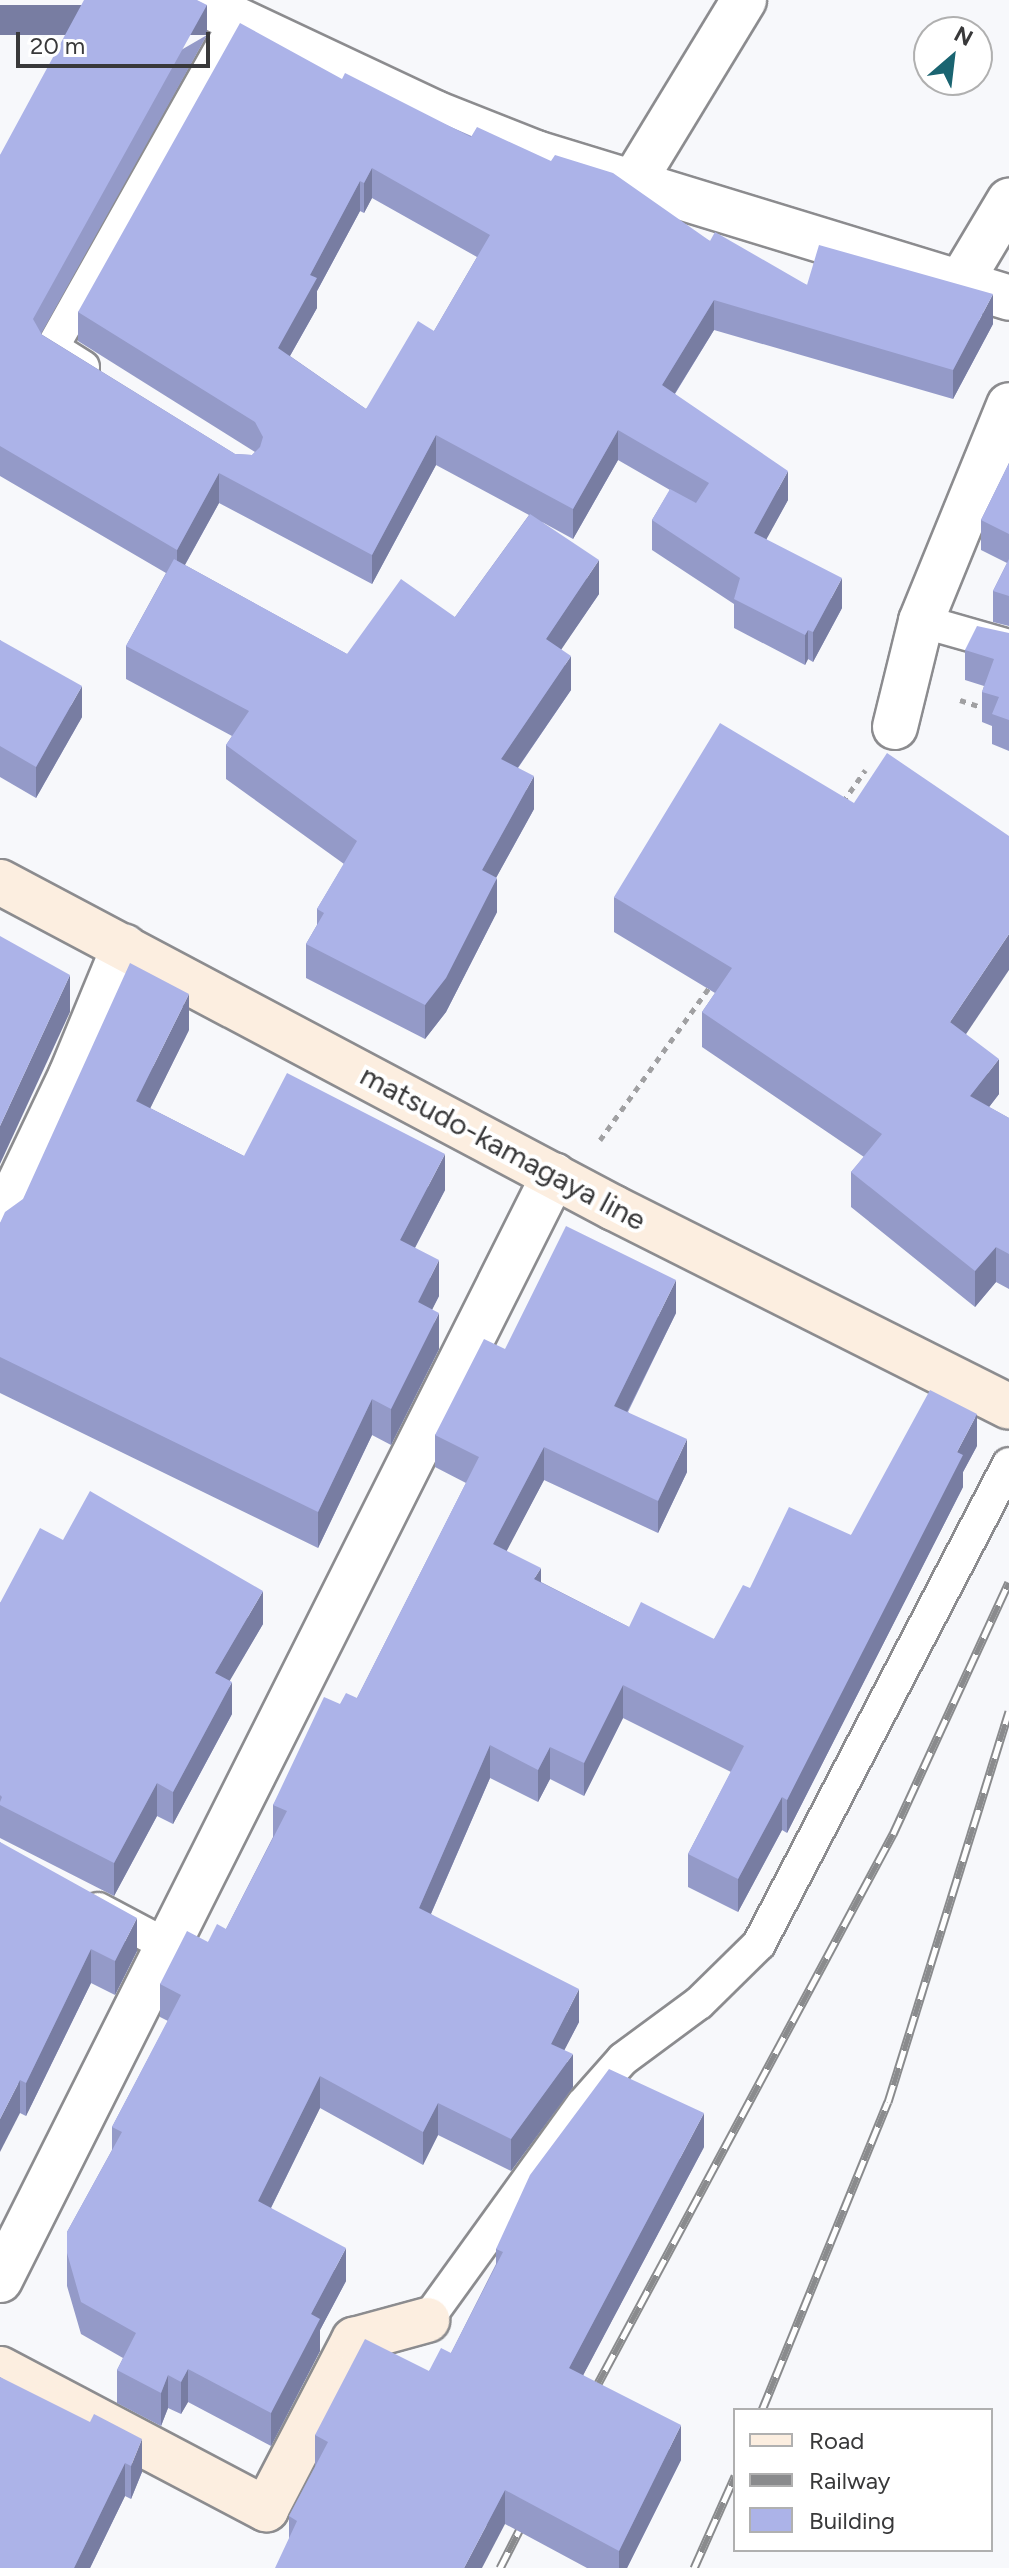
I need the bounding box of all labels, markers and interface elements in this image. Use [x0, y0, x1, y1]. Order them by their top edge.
scale bar [20, 16, 214, 66]
north arrow [913, 16, 993, 96]
text: N [950, 20, 977, 52]
text: 20 m [30, 31, 85, 60]
street label: matsudo-kamagaya line [354, 1057, 652, 1239]
legend [733, 2408, 993, 2552]
text: Road [809, 2426, 864, 2455]
text: Railway [809, 2466, 890, 2495]
text: Building [809, 2506, 895, 2535]

